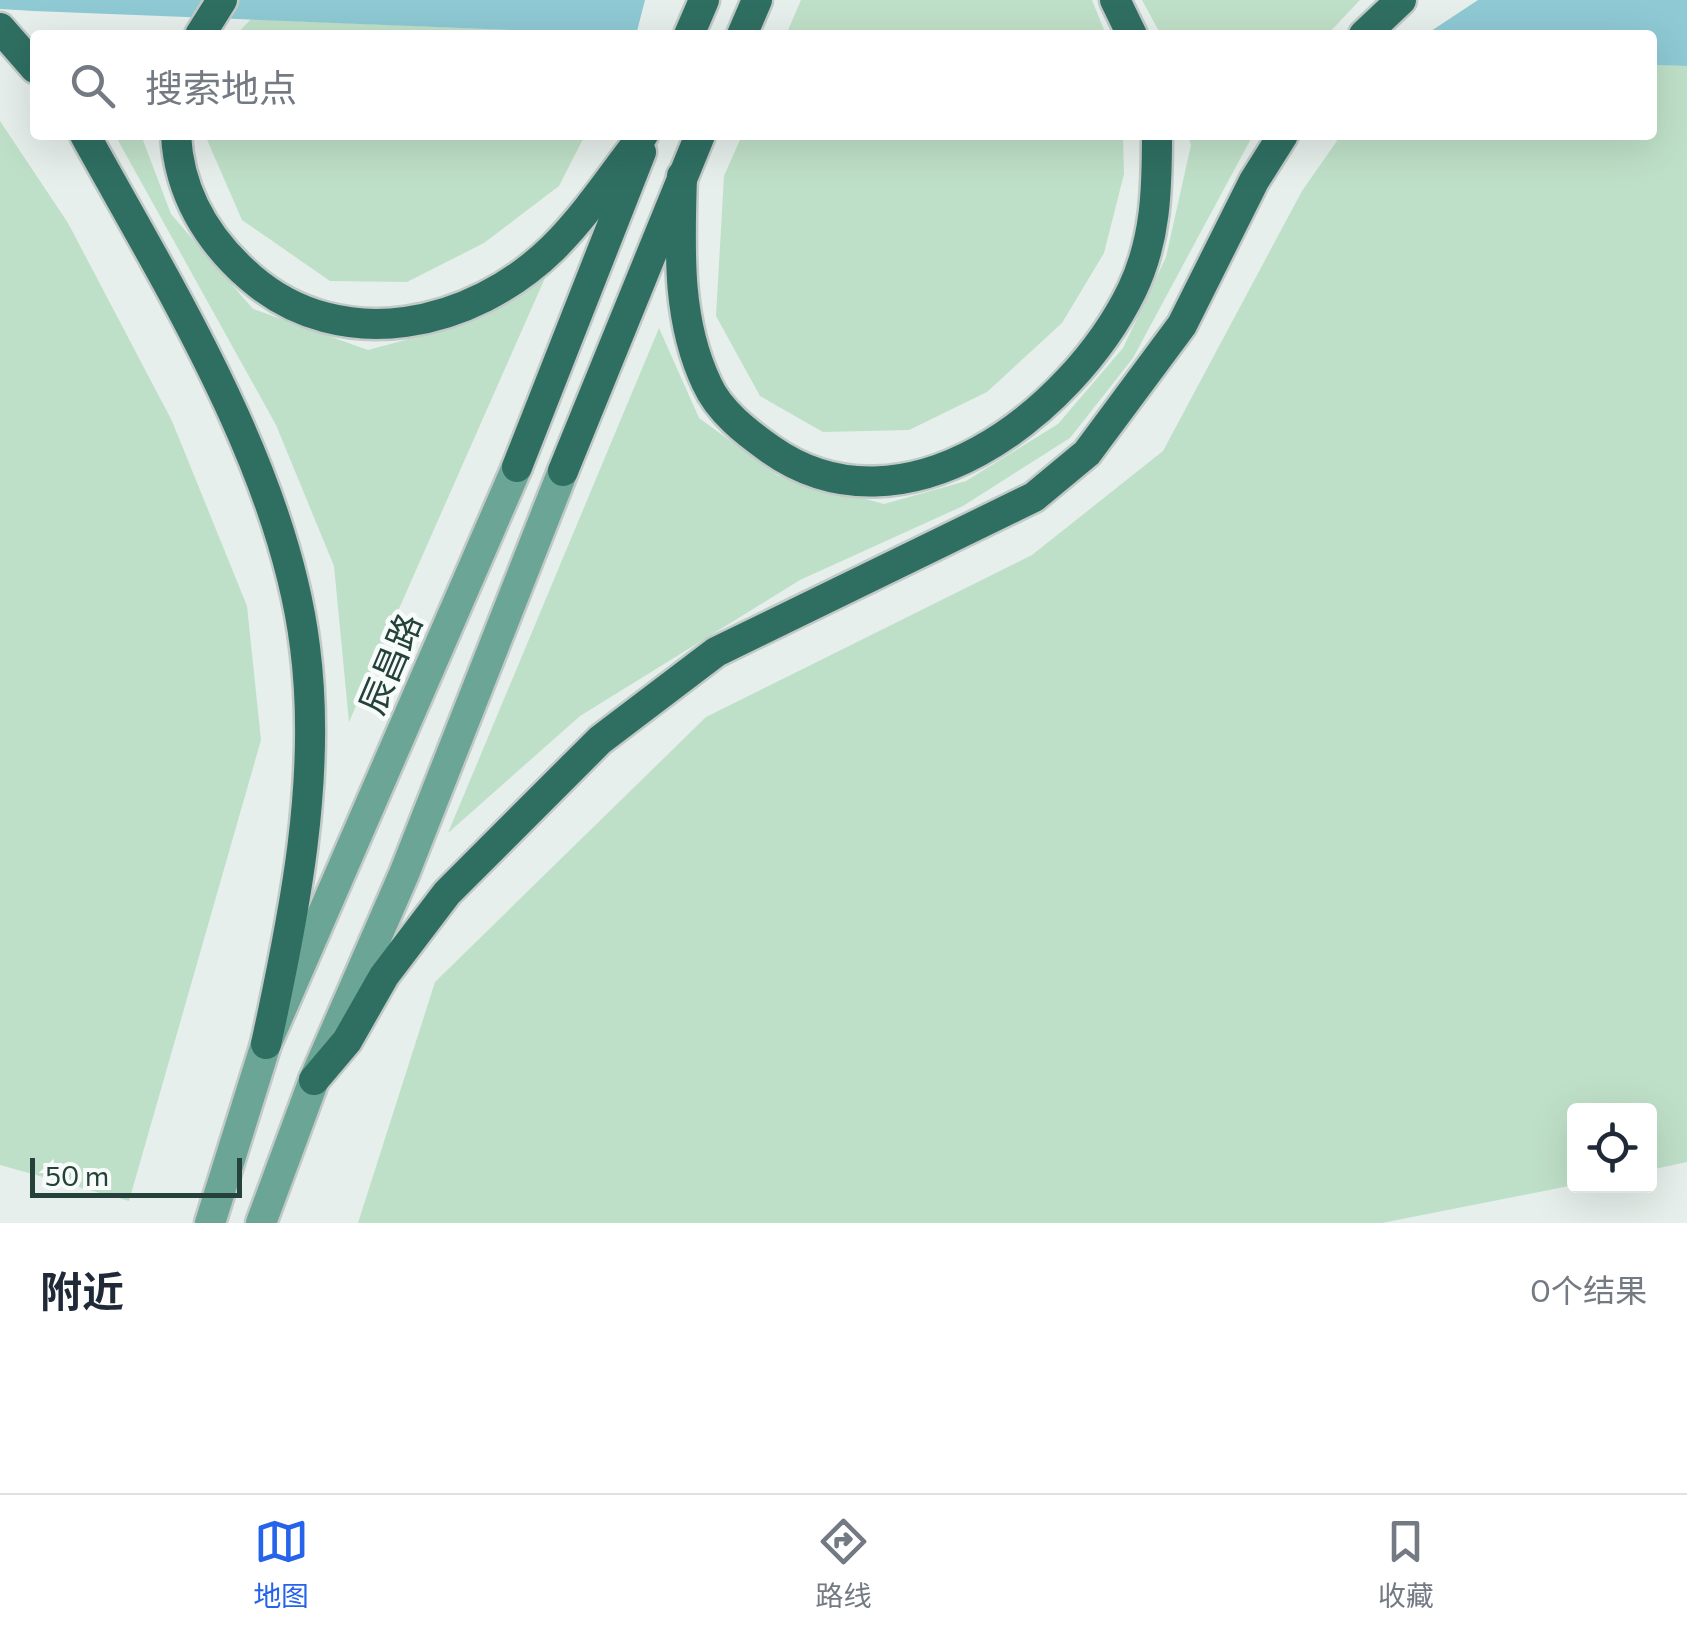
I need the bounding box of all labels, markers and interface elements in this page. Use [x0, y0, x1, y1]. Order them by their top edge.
search box [30, 30, 1657, 140]
icon: search [65, 58, 120, 113]
text: 搜索地点 [145, 63, 297, 110]
street label: 辰昌路 [348, 606, 429, 720]
map controls [1567, 1103, 1657, 1193]
button: locate [1567, 1103, 1657, 1193]
scale bar [30, 1153, 242, 1198]
text: 50 m [45, 1158, 109, 1192]
text: 附近 [40, 1264, 124, 1316]
text: 0个结果 [1530, 1269, 1647, 1309]
tab: 地图 [253, 1514, 309, 1614]
tab: 路线 [815, 1514, 872, 1614]
tab: 收藏 [1378, 1514, 1434, 1614]

